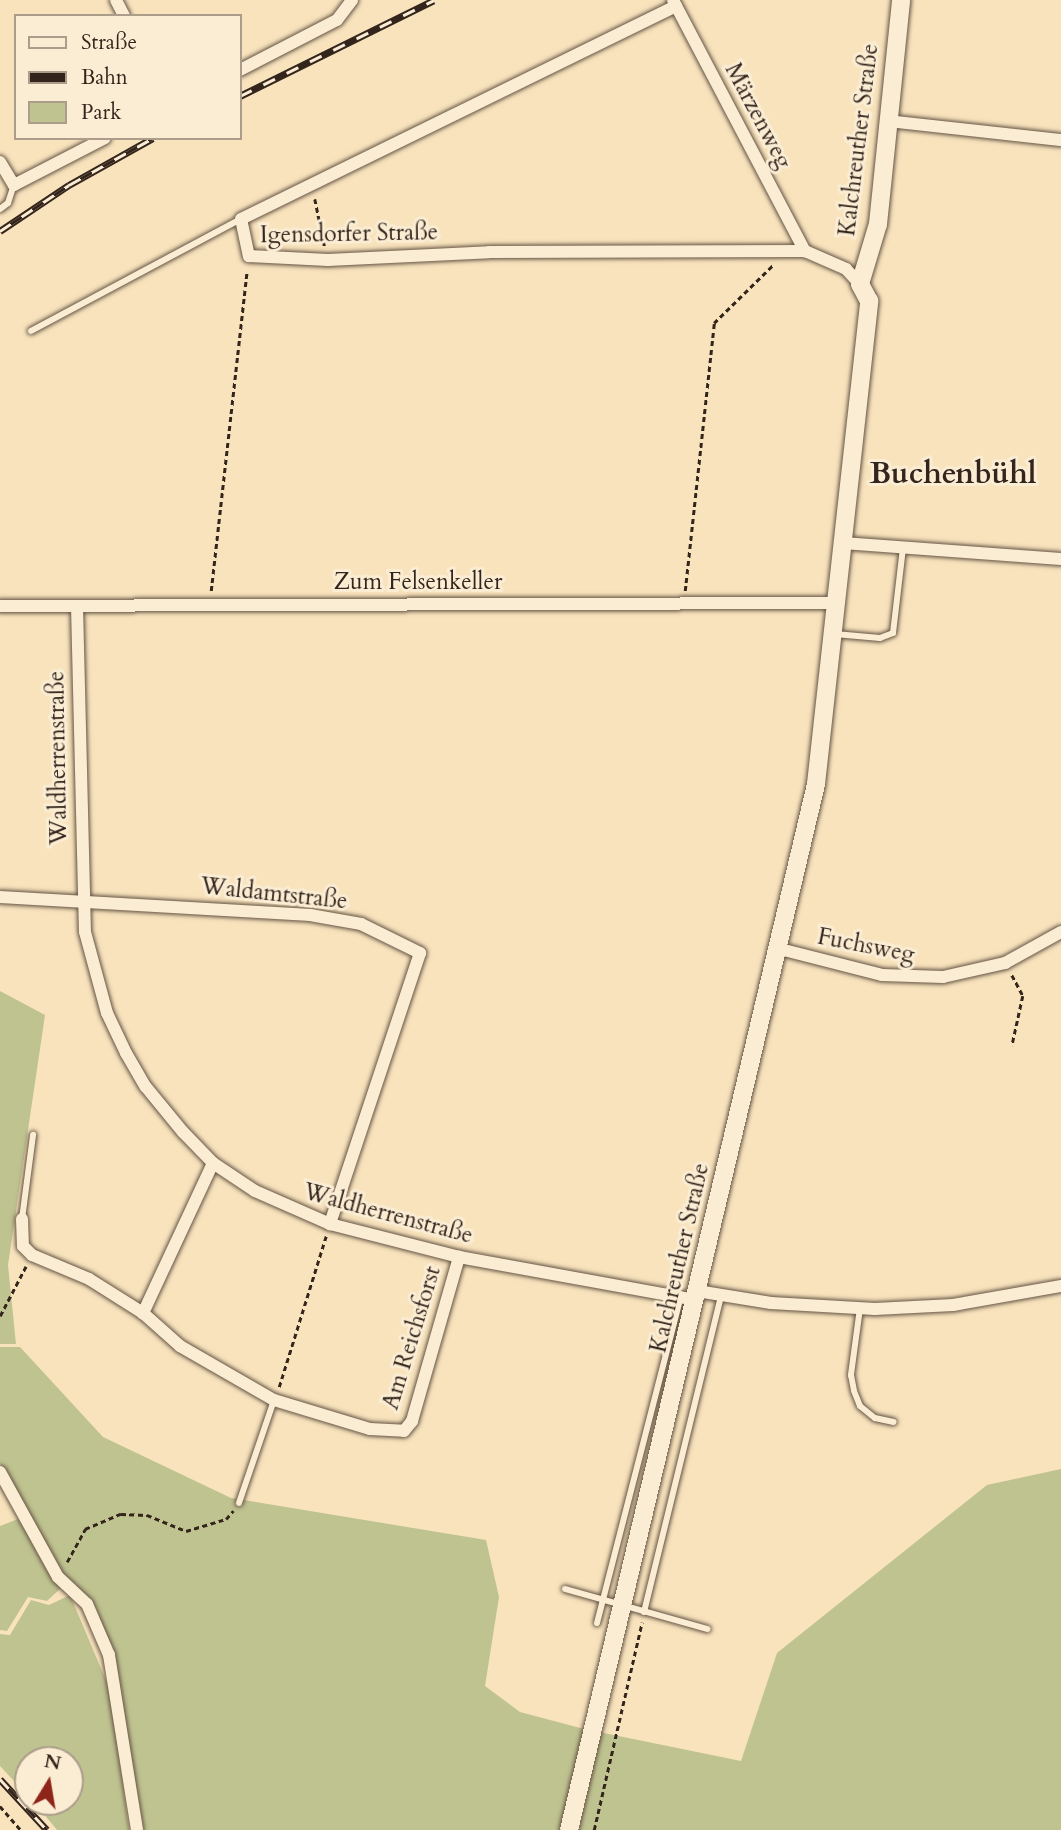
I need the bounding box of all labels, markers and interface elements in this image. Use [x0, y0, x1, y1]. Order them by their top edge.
legend [14, 14, 242, 140]
text: Straße [81, 28, 137, 57]
street label: Kalchreuther Straße [834, 42, 884, 238]
street label: Märzenweg [719, 58, 797, 174]
text: Bahn [81, 63, 128, 92]
text: Park [81, 98, 121, 127]
street label: Igensdorfer Straße [260, 219, 438, 249]
district label: Buchenbühl [869, 456, 1037, 492]
street label: Zum Felsenkeller [334, 568, 502, 596]
street label: Waldherrenstraße [43, 671, 73, 845]
street label: Waldamtstraße [199, 873, 349, 915]
street label: Fuchsweg [815, 923, 917, 969]
street label: Kalchreuther Straße [645, 1161, 715, 1355]
street label: Waldherrenstraße [300, 1178, 476, 1250]
street label: Am Reichsforst [377, 1263, 447, 1413]
north arrow [14, 1746, 84, 1816]
text: N [42, 1748, 63, 1777]

